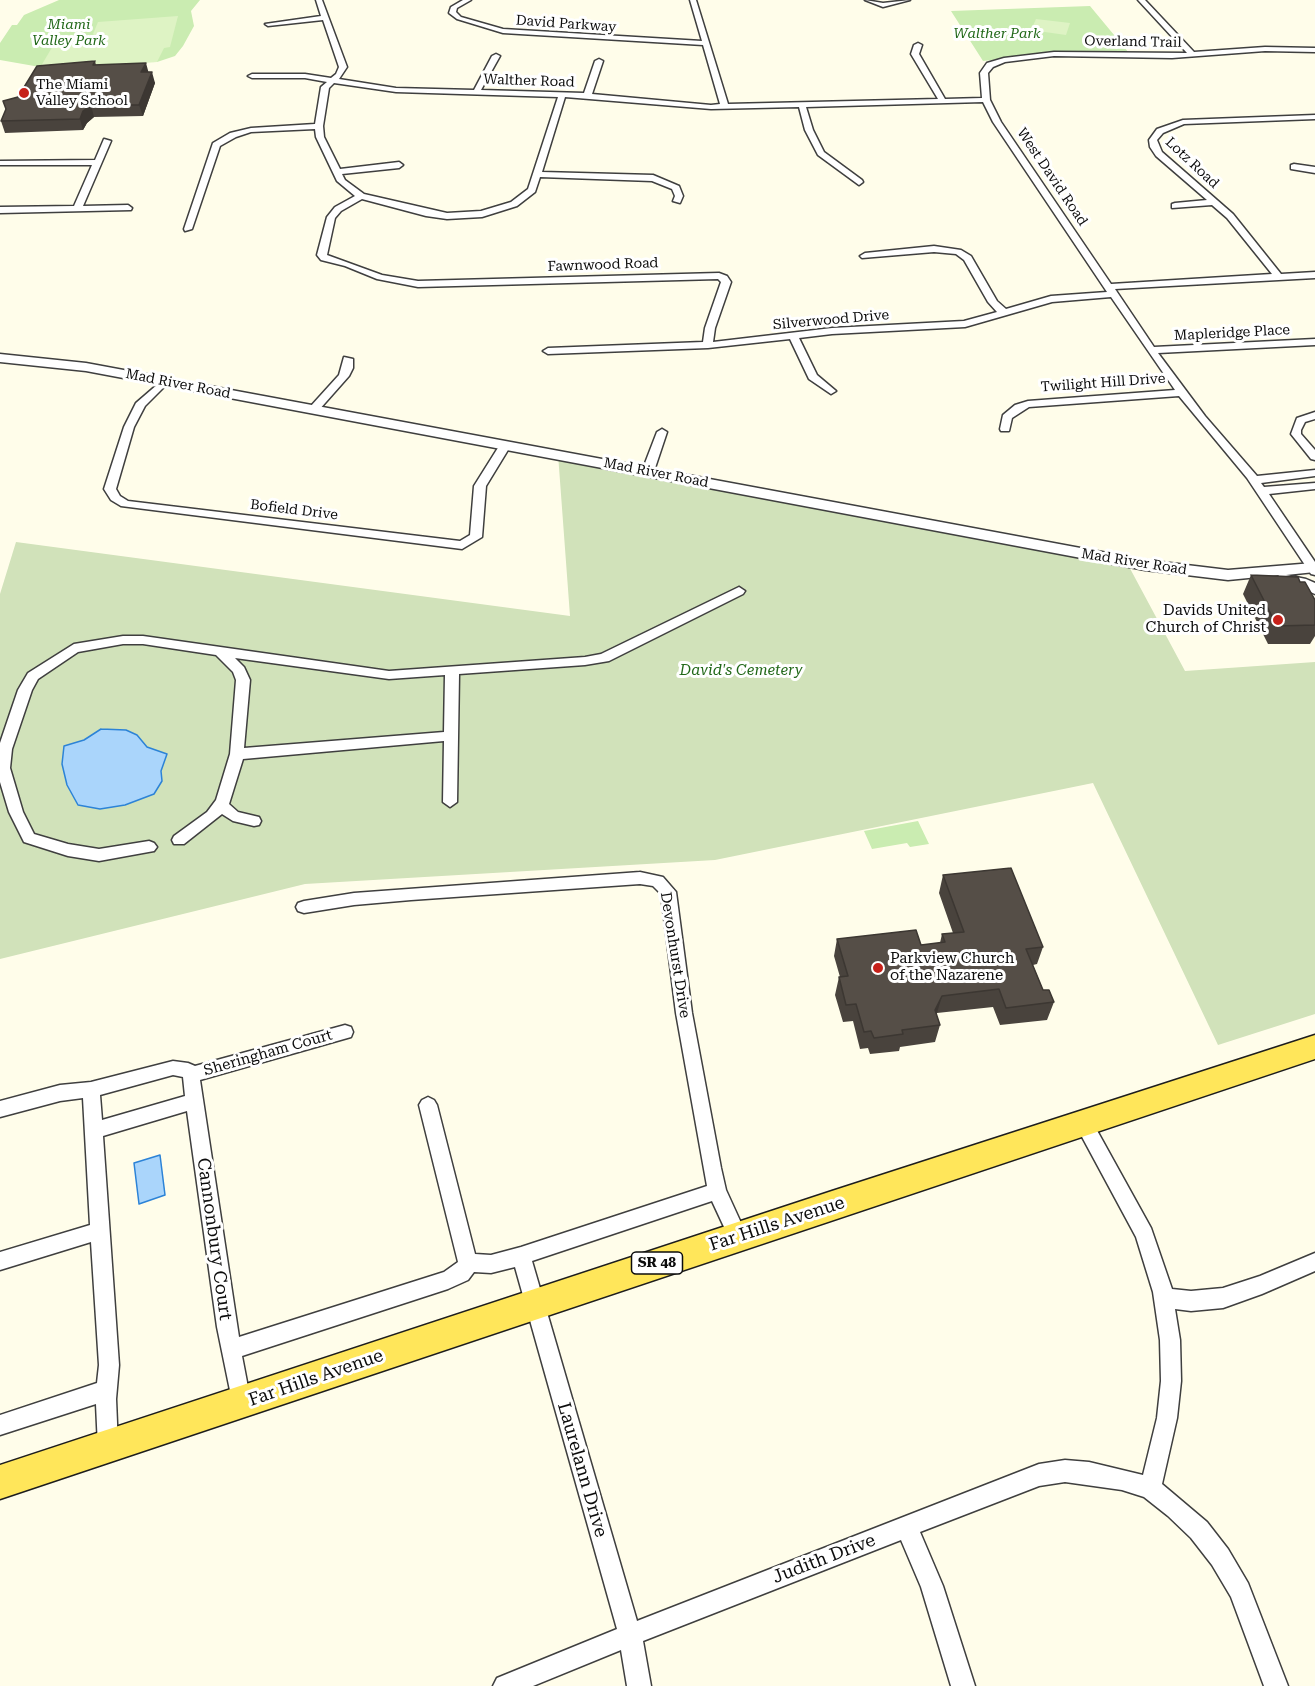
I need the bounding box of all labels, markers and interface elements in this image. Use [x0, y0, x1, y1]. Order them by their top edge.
street label: David Parkway [515, 12, 617, 36]
park label: Miami Valley Park [32, 17, 106, 50]
park label: Walther Park [954, 26, 1040, 42]
street label: Overland Trail [1084, 33, 1182, 51]
street label: Walther Road [483, 71, 575, 91]
place label: The Miami Valley School [36, 77, 128, 110]
marker: The Miami Valley School [17, 86, 31, 100]
street label: West David Road [1013, 125, 1091, 229]
street label: Lotz Road [1162, 134, 1222, 192]
street label: Fawnwood Road [547, 255, 659, 275]
street label: Silverwood Drive [772, 307, 890, 333]
street label: Mapleridge Place [1174, 322, 1290, 344]
street label: Mad River Road [124, 366, 232, 402]
street label: Twilight Hill Drive [1040, 370, 1166, 396]
street label: Mad River Road [602, 455, 710, 491]
street label: Bofield Drive [249, 496, 339, 524]
street label: Mad River Road [1080, 545, 1188, 579]
place label: Davids United Church of Christ [1146, 602, 1266, 637]
marker: Davids United Church of Christ [1271, 613, 1285, 627]
park label: David's Cemetery [680, 662, 802, 680]
street label: Devonhurst Drive [656, 891, 694, 1019]
place label: Parkview Church of the Nazarene [890, 950, 1014, 985]
marker: Parkview Church of the Nazarene [871, 961, 885, 975]
street label: Sheringham Court [202, 1026, 334, 1080]
street label: Cannonbury Court [192, 1156, 236, 1322]
street label: Far Hills Avenue [707, 1192, 847, 1256]
road number: SR 48 [632, 1252, 682, 1274]
street label: Far Hills Avenue [246, 1345, 386, 1411]
street label: Laurelann Drive [552, 1400, 612, 1540]
street label: Judith Drive [770, 1530, 878, 1588]

